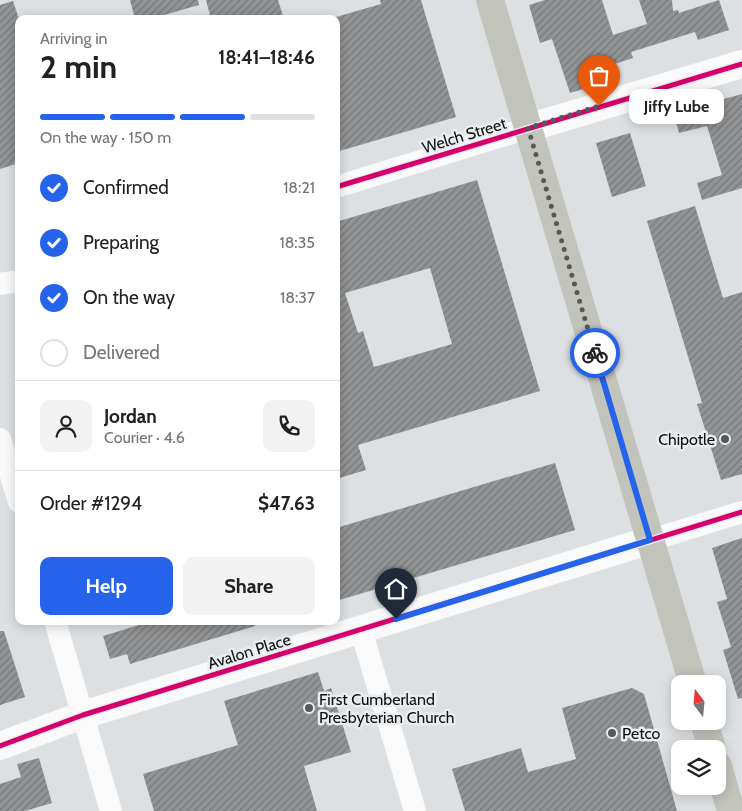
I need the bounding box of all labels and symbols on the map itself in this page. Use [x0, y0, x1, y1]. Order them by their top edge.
pin [578, 55, 620, 106]
callout: Jiffy Lube [629, 88, 724, 124]
street label: Welch Street [420, 113, 509, 157]
courier [570, 328, 620, 378]
place label: Chipotle [658, 430, 715, 449]
marker: Chipotle [719, 433, 731, 445]
pin [375, 568, 417, 619]
street label: Avalon Place [205, 630, 293, 673]
north arrow [671, 675, 726, 730]
place label: First Cumberland Presbyterian Church [319, 690, 454, 727]
marker: First Cumberland Presbyterian Church [303, 702, 315, 714]
place label: Petco [622, 724, 661, 743]
marker: Petco [606, 727, 618, 739]

